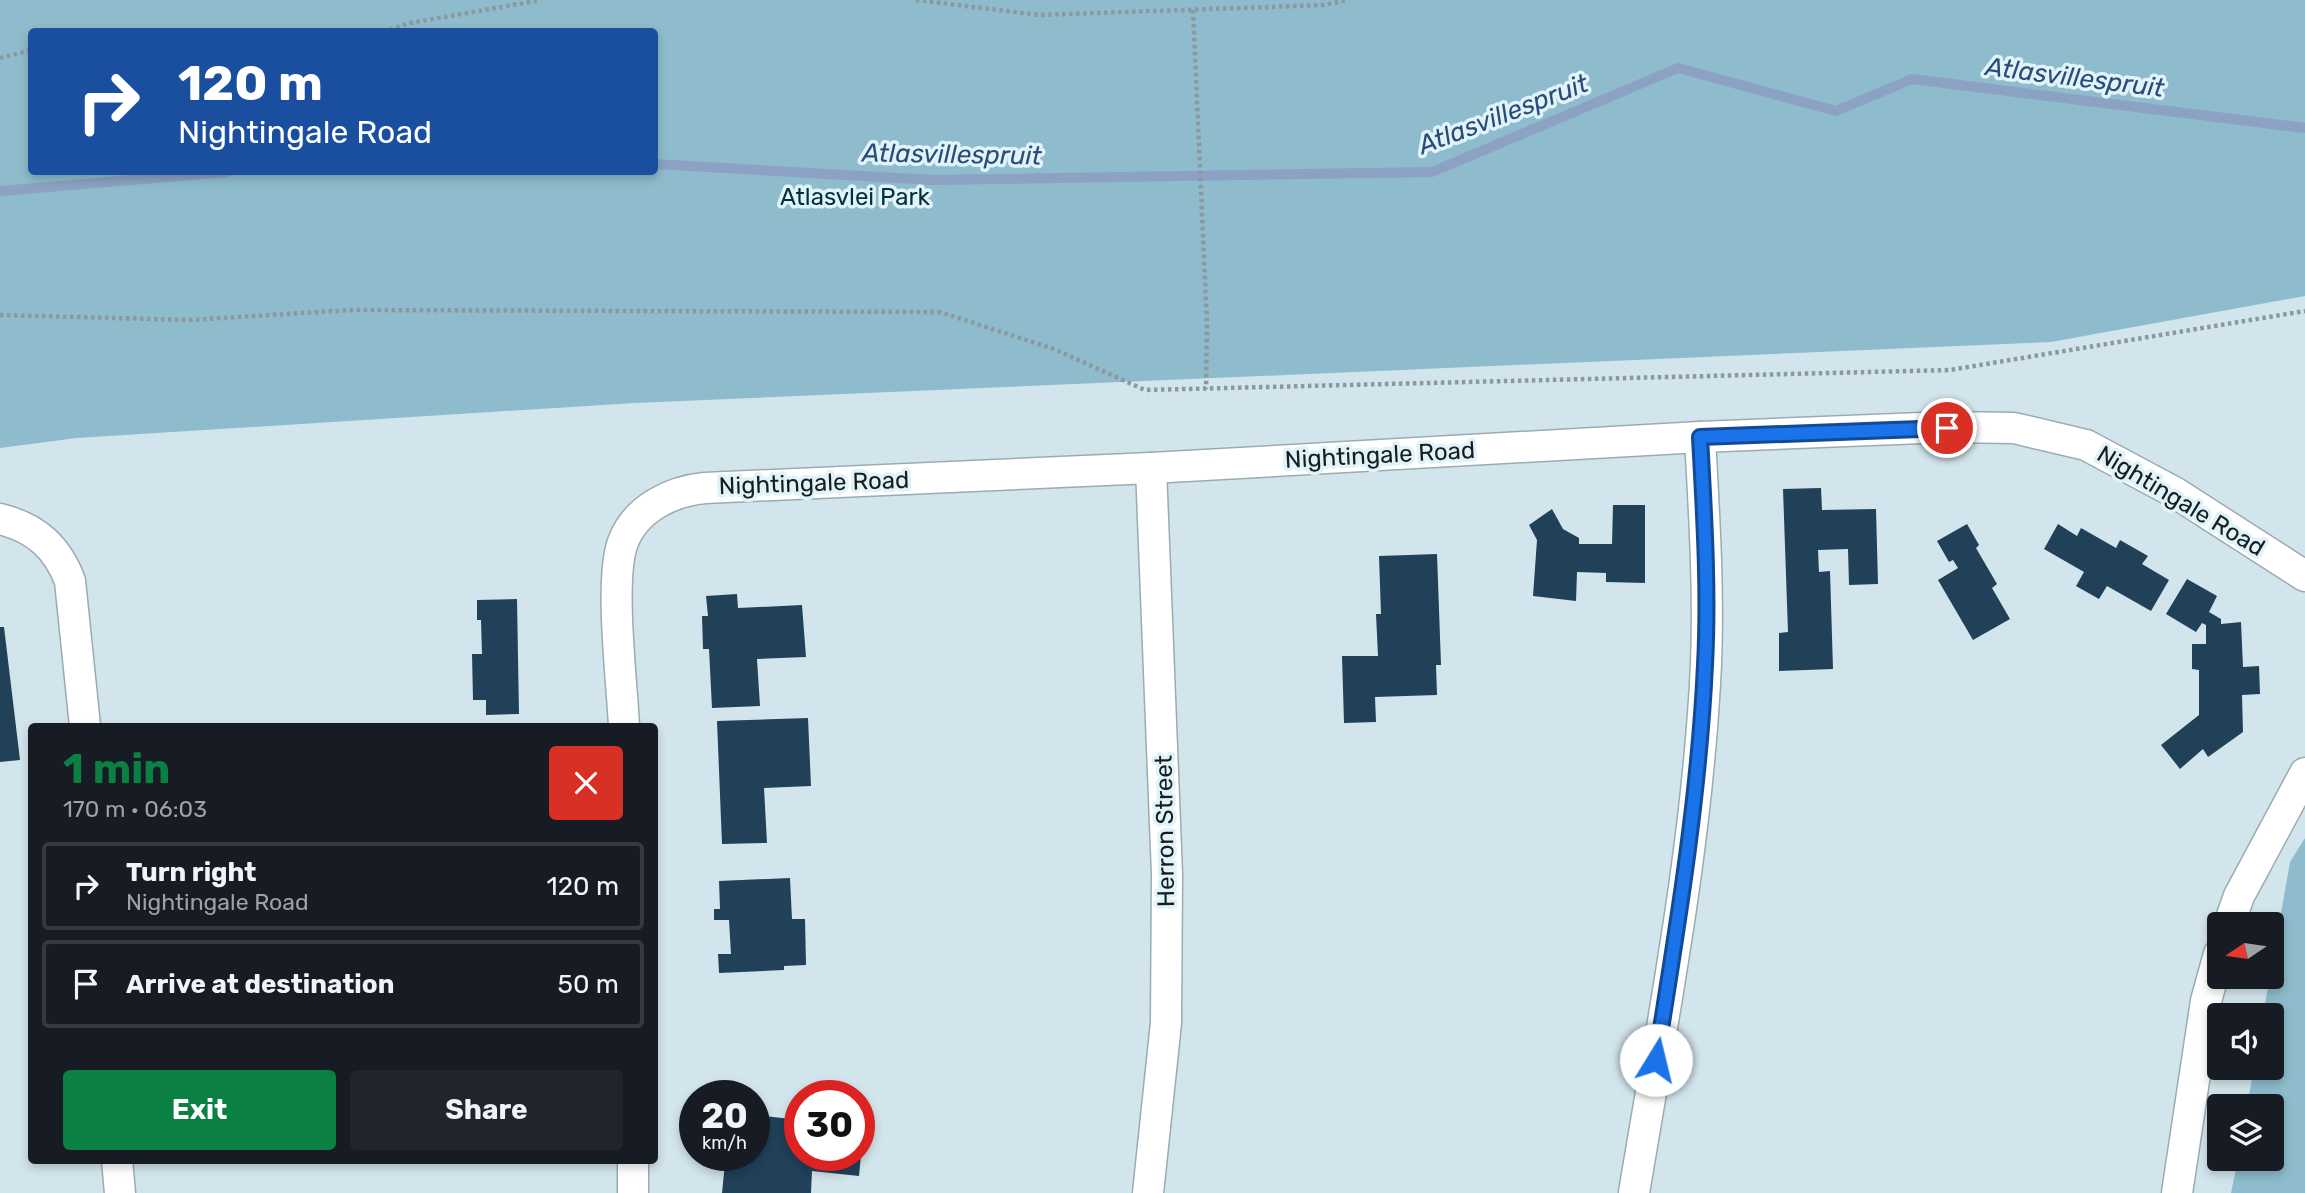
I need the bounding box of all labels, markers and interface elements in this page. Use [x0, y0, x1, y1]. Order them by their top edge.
water label: Atlasvillespruit [1982, 51, 2167, 104]
text: 120 m [178, 54, 323, 112]
icon: right [63, 56, 154, 147]
water label: Atlasvillespruit [1412, 67, 1593, 162]
text: Nightingale Road [178, 113, 432, 151]
water label: Atlasvillespruit [860, 137, 1043, 172]
park label: Atlasvlei Park [780, 183, 931, 211]
pin [1917, 398, 1977, 458]
icon: arrive [1928, 409, 1966, 447]
street label: Nightingale Road [1284, 436, 1476, 474]
street label: Nightingale Road [2092, 440, 2270, 562]
street label: Nightingale Road [718, 466, 910, 500]
text: 1 min [63, 744, 170, 794]
button: close [549, 746, 623, 820]
street label: Herron Street [1150, 755, 1180, 907]
text: 170 m · 06:03 [63, 795, 207, 823]
text: Turn right [126, 857, 256, 888]
icon: right [67, 867, 105, 905]
text: 120 m [547, 871, 619, 902]
text: Nightingale Road [126, 888, 309, 916]
north arrow [2207, 912, 2284, 989]
map controls [2207, 912, 2284, 1171]
icon: arrive [67, 965, 105, 1003]
text: Arrive at destination [126, 969, 394, 1000]
text: 50 m [558, 969, 619, 1000]
button: sound [2207, 1003, 2284, 1080]
position arrow [1619, 1023, 1693, 1097]
button: Exit [63, 1070, 336, 1150]
button: Share [350, 1070, 623, 1150]
speed limit sign: 30 [784, 1080, 875, 1171]
button: layers [2207, 1094, 2284, 1171]
text: 20 [701, 1095, 748, 1137]
text: km/h [702, 1132, 747, 1154]

